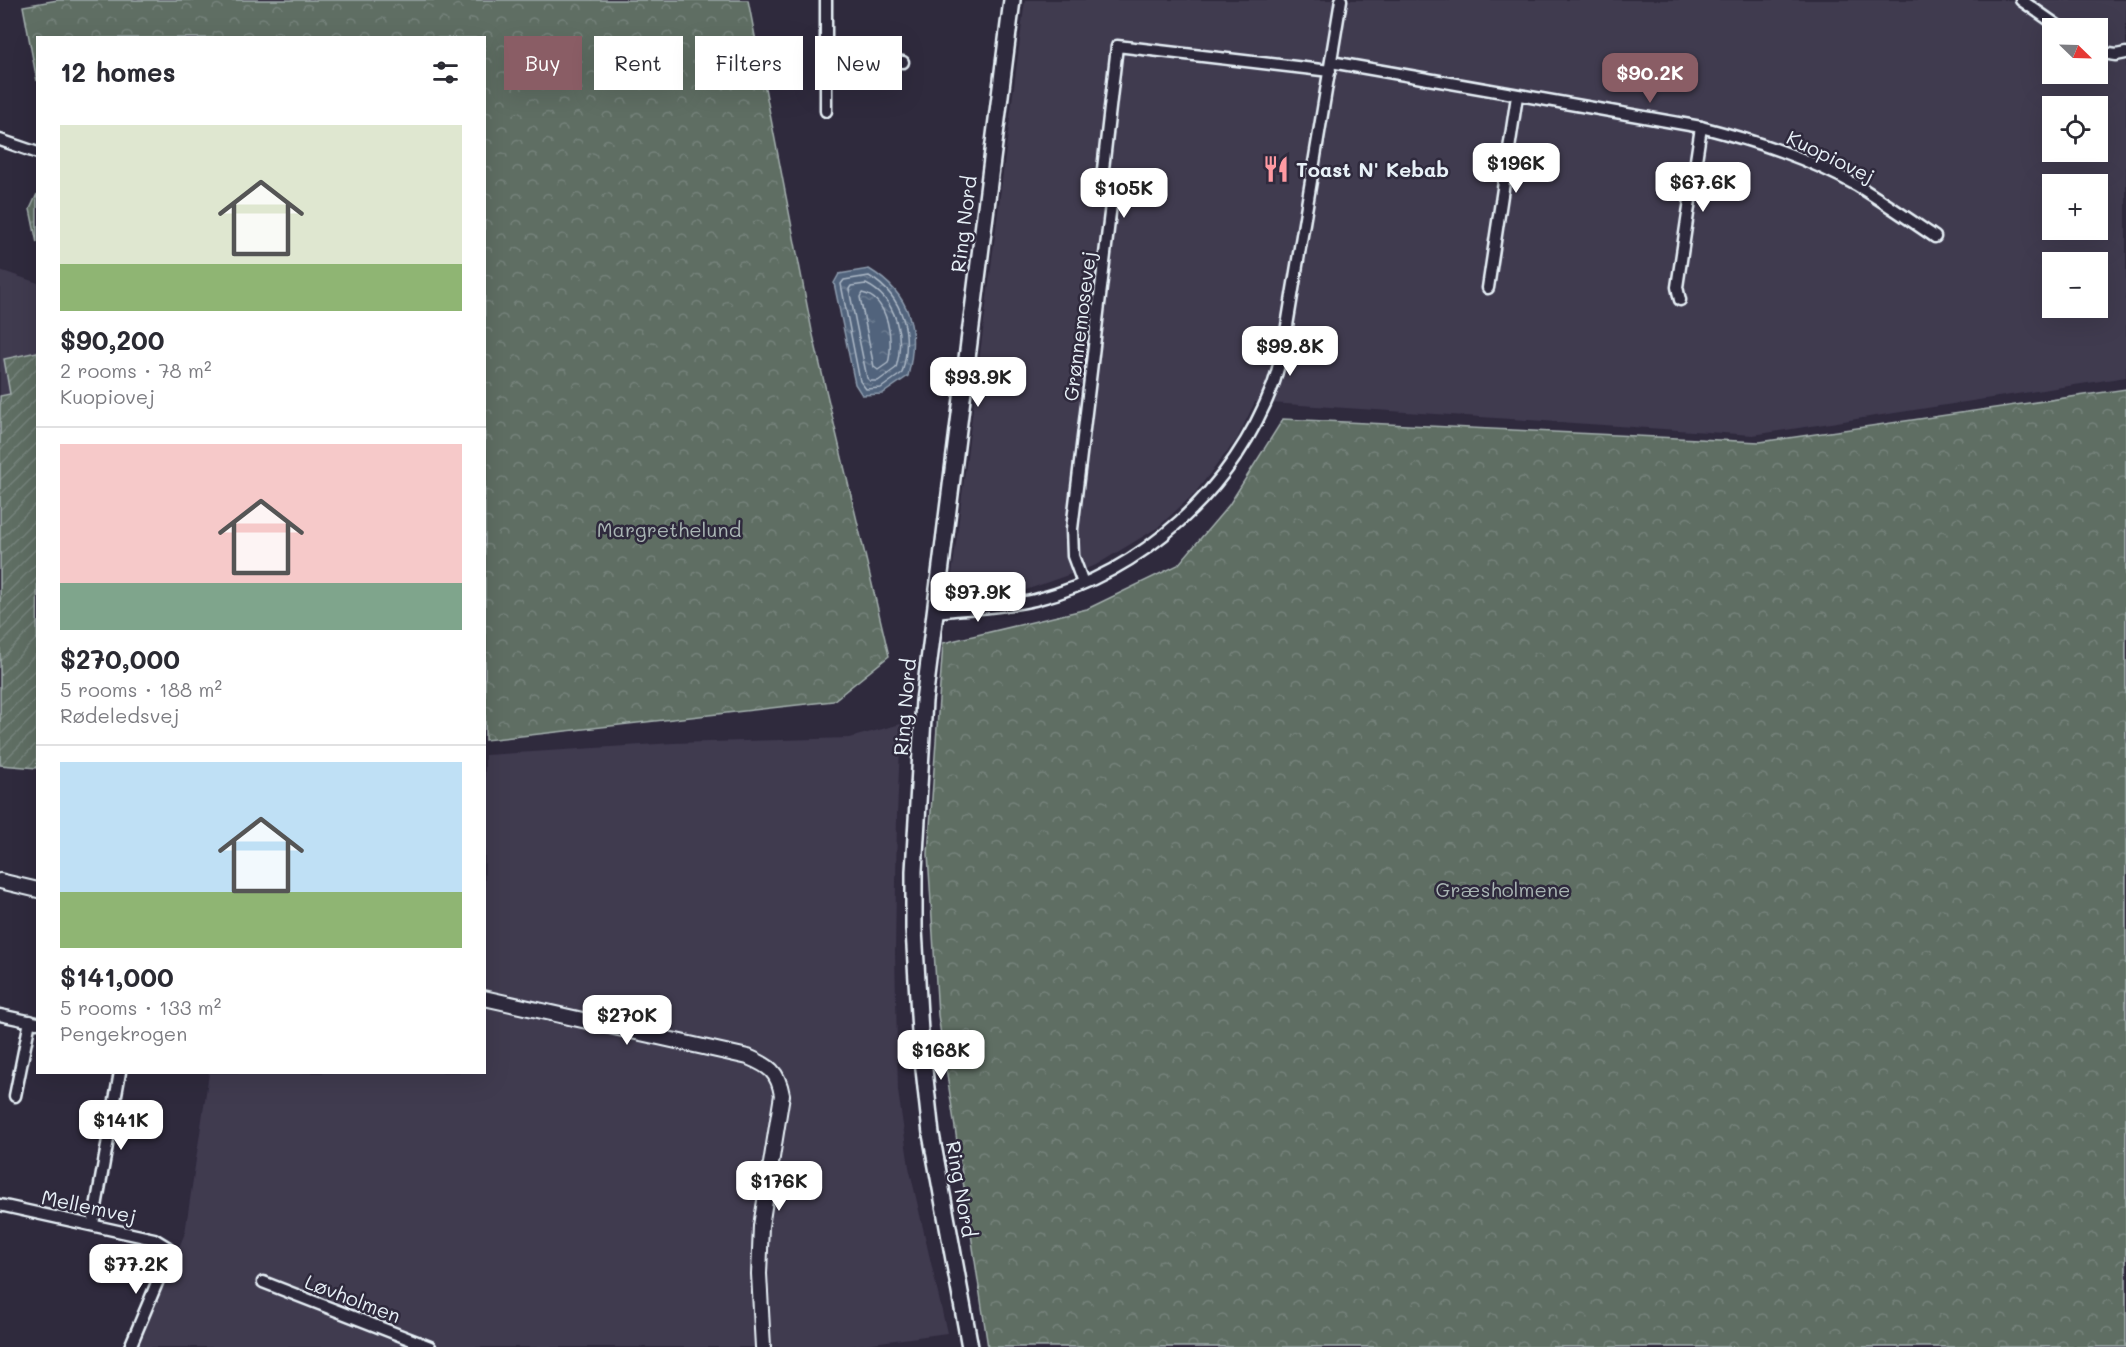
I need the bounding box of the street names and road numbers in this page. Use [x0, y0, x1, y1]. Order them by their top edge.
street label: Kuopiovej [1783, 124, 1879, 188]
street label: Ring Nord [944, 174, 982, 274]
street label: Grønnemosevej [1057, 249, 1101, 403]
street label: Ring Nord [887, 657, 921, 757]
street label: Ring Nord [941, 1139, 983, 1239]
street label: Mellemvej [39, 1183, 139, 1229]
street label: Løvholmen [301, 1268, 405, 1328]

